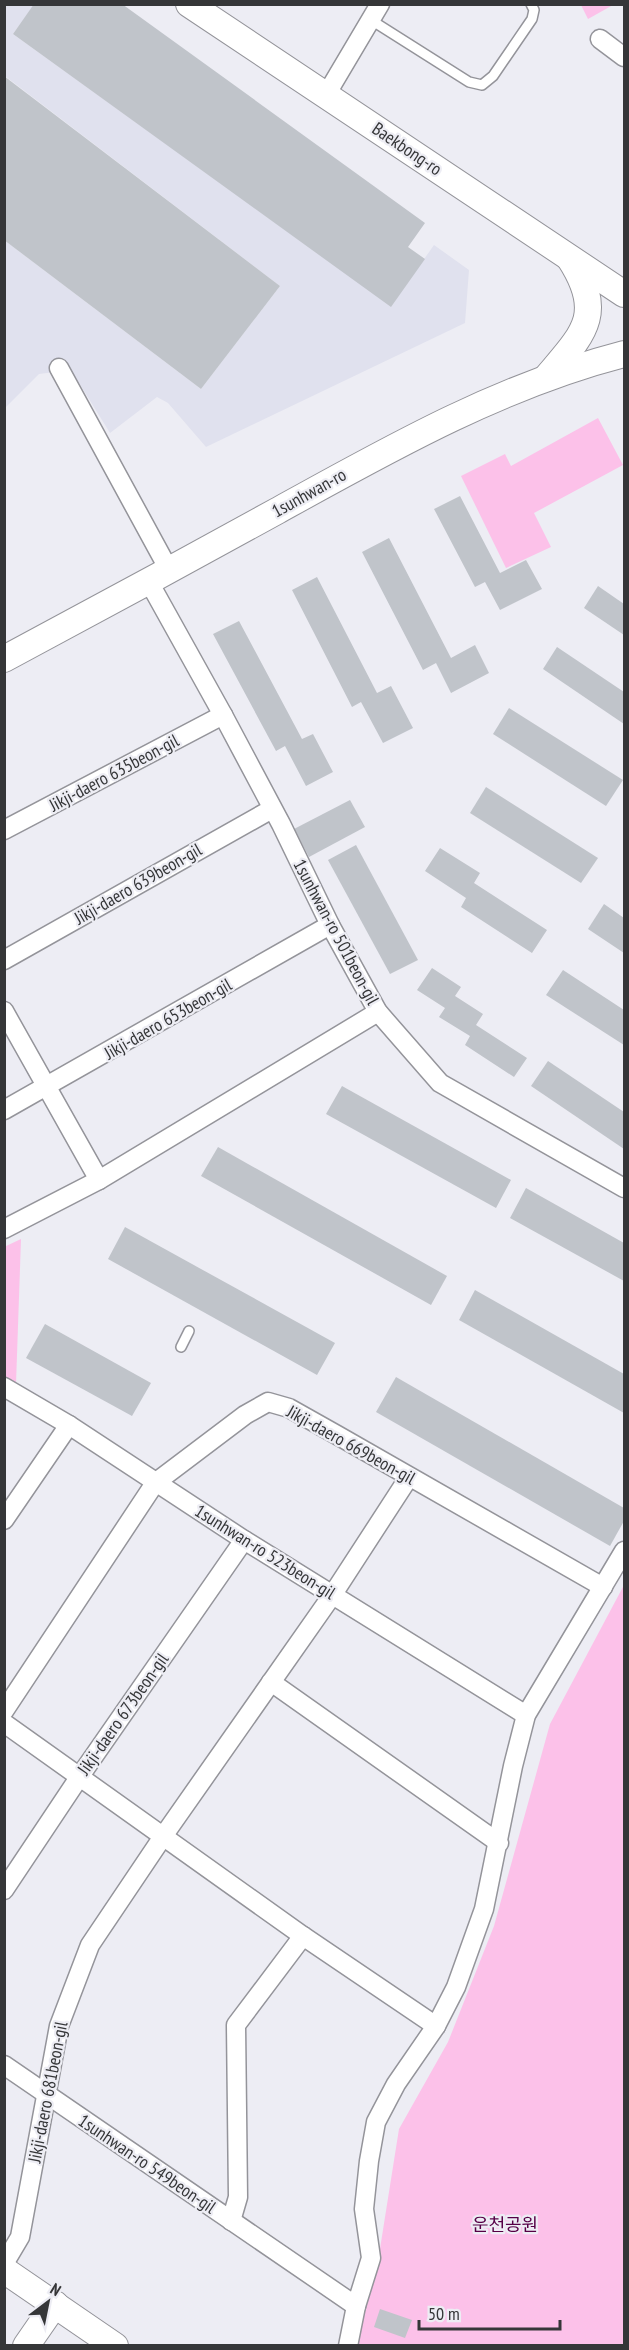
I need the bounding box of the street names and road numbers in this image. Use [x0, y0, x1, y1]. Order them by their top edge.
street label: Baekbong-ro [368, 117, 447, 180]
street label: 1sunhwan-ro [268, 463, 350, 522]
street label: Jikji-daero 635beon-gil [44, 728, 183, 817]
street label: Jikji-daero 639beon-gil [69, 837, 206, 930]
street label: 1sunhwan-ro 501beon-gil [288, 855, 385, 1009]
street label: Jikji-daero 653beon-gil [99, 972, 236, 1065]
street label: Jikji-daero 669beon-gil [282, 1399, 420, 1490]
street label: 1sunhwan-ro 523beon-gil [191, 1499, 341, 1605]
street label: Jikji-daero 673beon-gil [71, 1648, 174, 1780]
street label: Jikji-daero 681beon-gil [22, 2019, 73, 2165]
street label: 1sunhwan-ro 549beon-gil [74, 2109, 221, 2219]

